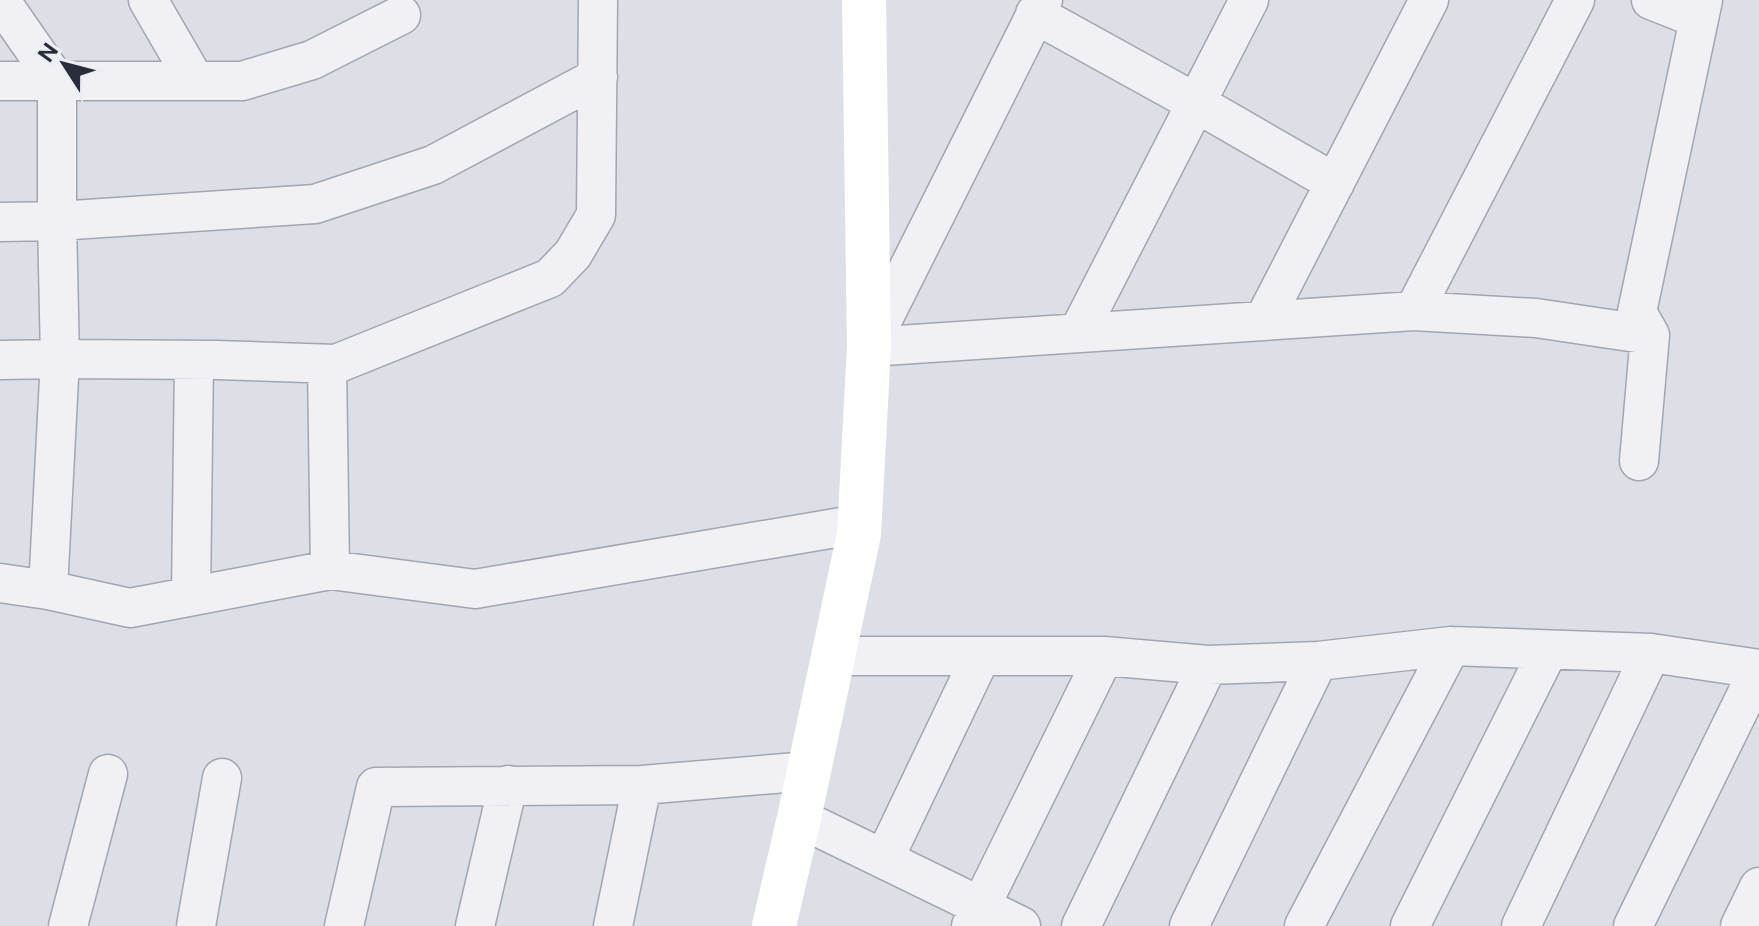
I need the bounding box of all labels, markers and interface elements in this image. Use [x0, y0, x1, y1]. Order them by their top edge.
north arrow [24, 24, 104, 104]
text: N [32, 38, 63, 67]

